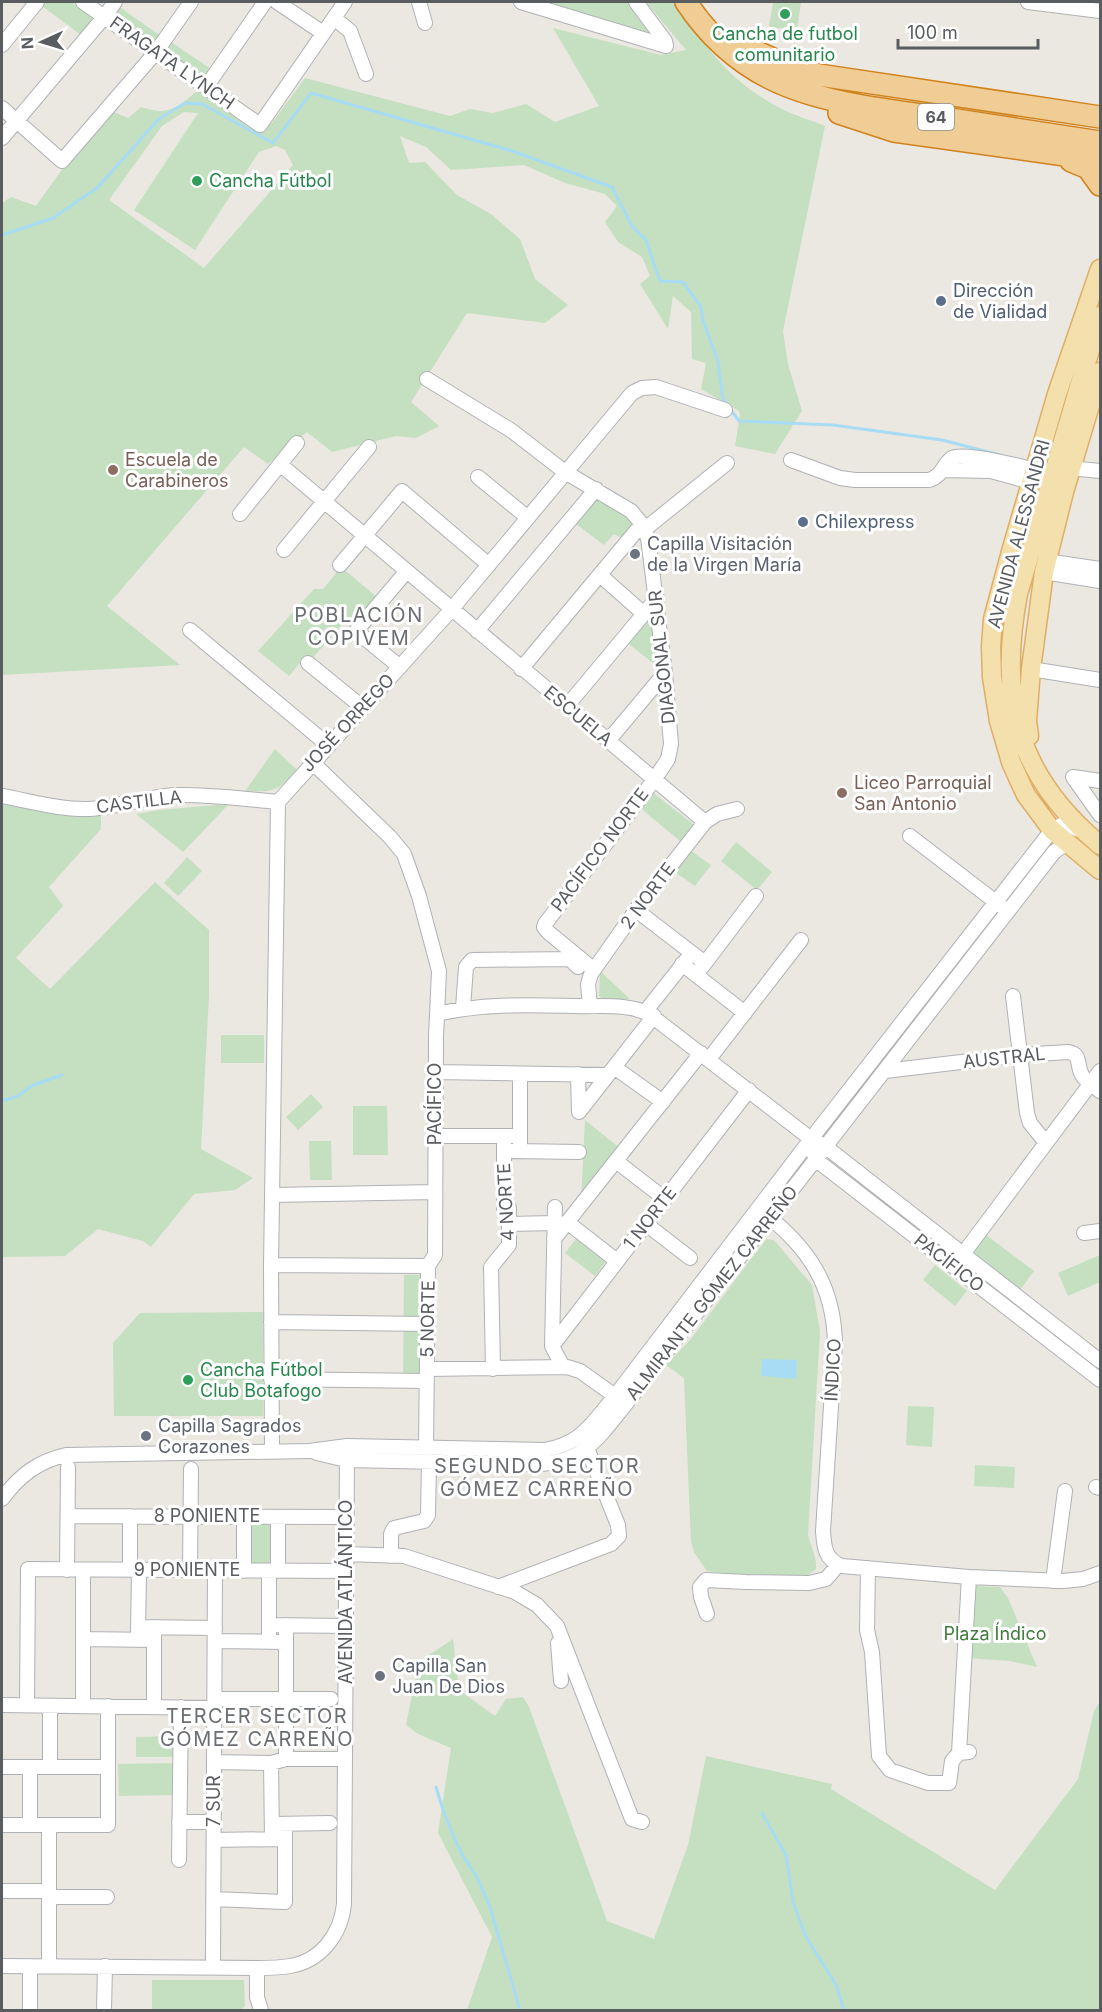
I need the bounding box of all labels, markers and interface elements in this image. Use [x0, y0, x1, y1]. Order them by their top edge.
marker: Cancha de futbol comunitario [778, 7, 792, 21]
north arrow [12, 12, 72, 72]
street label: FRAGATA LYNCH [106, 12, 239, 113]
scale bar [898, 12, 1038, 50]
text: 100 m [907, 22, 958, 43]
place label: Cancha de futbol comunitario [712, 23, 858, 65]
text: N [17, 36, 37, 50]
road number: 64 [918, 104, 954, 130]
place label: Cancha Fútbol [209, 170, 332, 191]
marker: Cancha Fútbol [190, 174, 204, 188]
place label: Dirección de Vialidad [953, 280, 1047, 322]
marker: Dirección de Vialidad [934, 294, 948, 308]
street label: AVENIDA ALESSANDRI [983, 437, 1054, 631]
place label: Escuela de Carabineros [125, 449, 228, 491]
marker: Escuela de Carabineros [106, 463, 120, 477]
place label: Chilexpress [815, 511, 914, 532]
marker: Chilexpress [796, 515, 810, 529]
place label: Capilla Visitación de la Virgen María [647, 533, 802, 575]
marker: Capilla Visitación de la Virgen María [628, 547, 642, 561]
street label: DIAGONAL SUR [644, 589, 679, 725]
district label: POBLACIÓN COPIVEM [294, 602, 424, 650]
street label: JOSÉ ORREGO [296, 669, 398, 776]
street label: ESCUELA [540, 681, 617, 750]
place label: Liceo Parroquial San Antonio [854, 772, 992, 814]
street label: PACÍFICO NORTE [546, 783, 653, 915]
street label: CASTILLA [95, 786, 183, 817]
marker: Liceo Parroquial San Antonio [835, 786, 849, 800]
street label: 2 NORTE [616, 858, 679, 933]
street label: AUSTRAL [962, 1043, 1046, 1072]
street label: PACÍFICO [423, 1063, 445, 1145]
street label: 4 NORTE [493, 1163, 518, 1242]
street label: ALMIRANTE GÓMEZ CARREÑO [621, 1181, 802, 1404]
street label: 1 NORTE [619, 1182, 681, 1253]
street label: PACÍFICO [910, 1228, 989, 1296]
street label: 5 NORTE [416, 1280, 439, 1358]
street label: ÍNDICO [819, 1338, 845, 1402]
place label: Cancha Fútbol Club Botafogo [200, 1359, 323, 1401]
marker: Cancha Fútbol Club Botafogo [181, 1373, 195, 1387]
place label: Capilla Sagrados Corazones [158, 1415, 301, 1457]
marker: Capilla Sagrados Corazones [139, 1429, 153, 1443]
district label: SEGUNDO SECTOR GÓMEZ CARREÑO [434, 1454, 640, 1501]
street label: AVENIDA ATLÁNTICO [334, 1500, 356, 1684]
street label: 8 PONIENTE [154, 1505, 260, 1526]
street label: 9 PONIENTE [134, 1559, 240, 1580]
park label: Plaza Índico [944, 1622, 1047, 1644]
place label: Capilla San Juan De Dios [392, 1655, 505, 1697]
marker: Capilla San Juan De Dios [373, 1669, 387, 1683]
district label: TERCER SECTOR GÓMEZ CARREÑO [160, 1704, 354, 1751]
street label: 7 SUR [203, 1775, 224, 1827]

